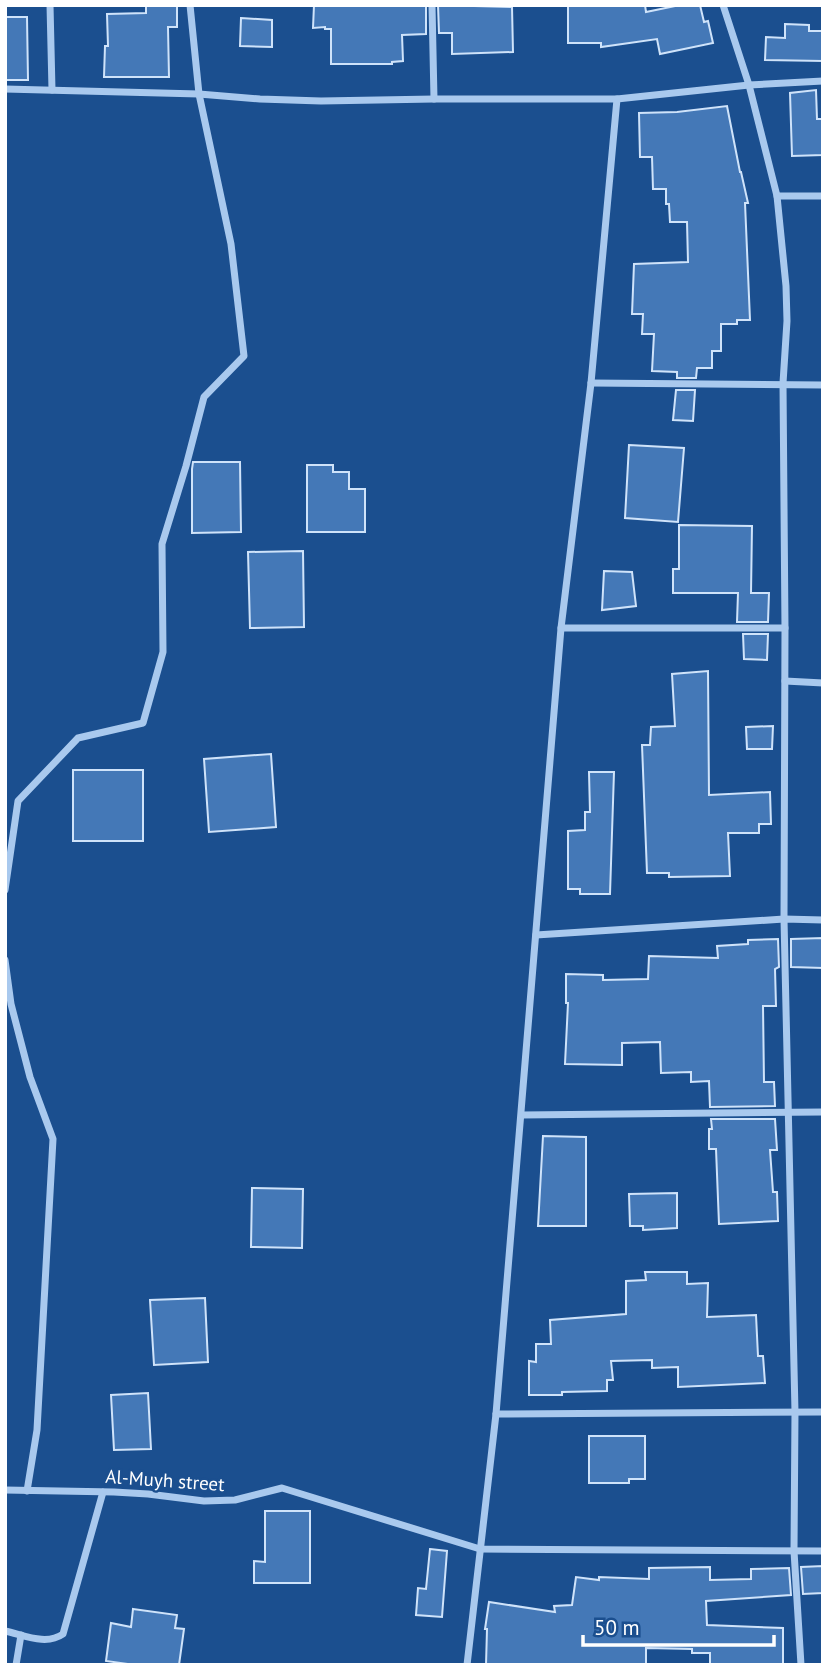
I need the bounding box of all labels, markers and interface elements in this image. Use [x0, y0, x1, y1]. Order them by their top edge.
street label: Al-Muyh street [105, 1464, 226, 1496]
scale bar [583, 1604, 774, 1648]
text: 50 m [594, 1614, 640, 1641]

